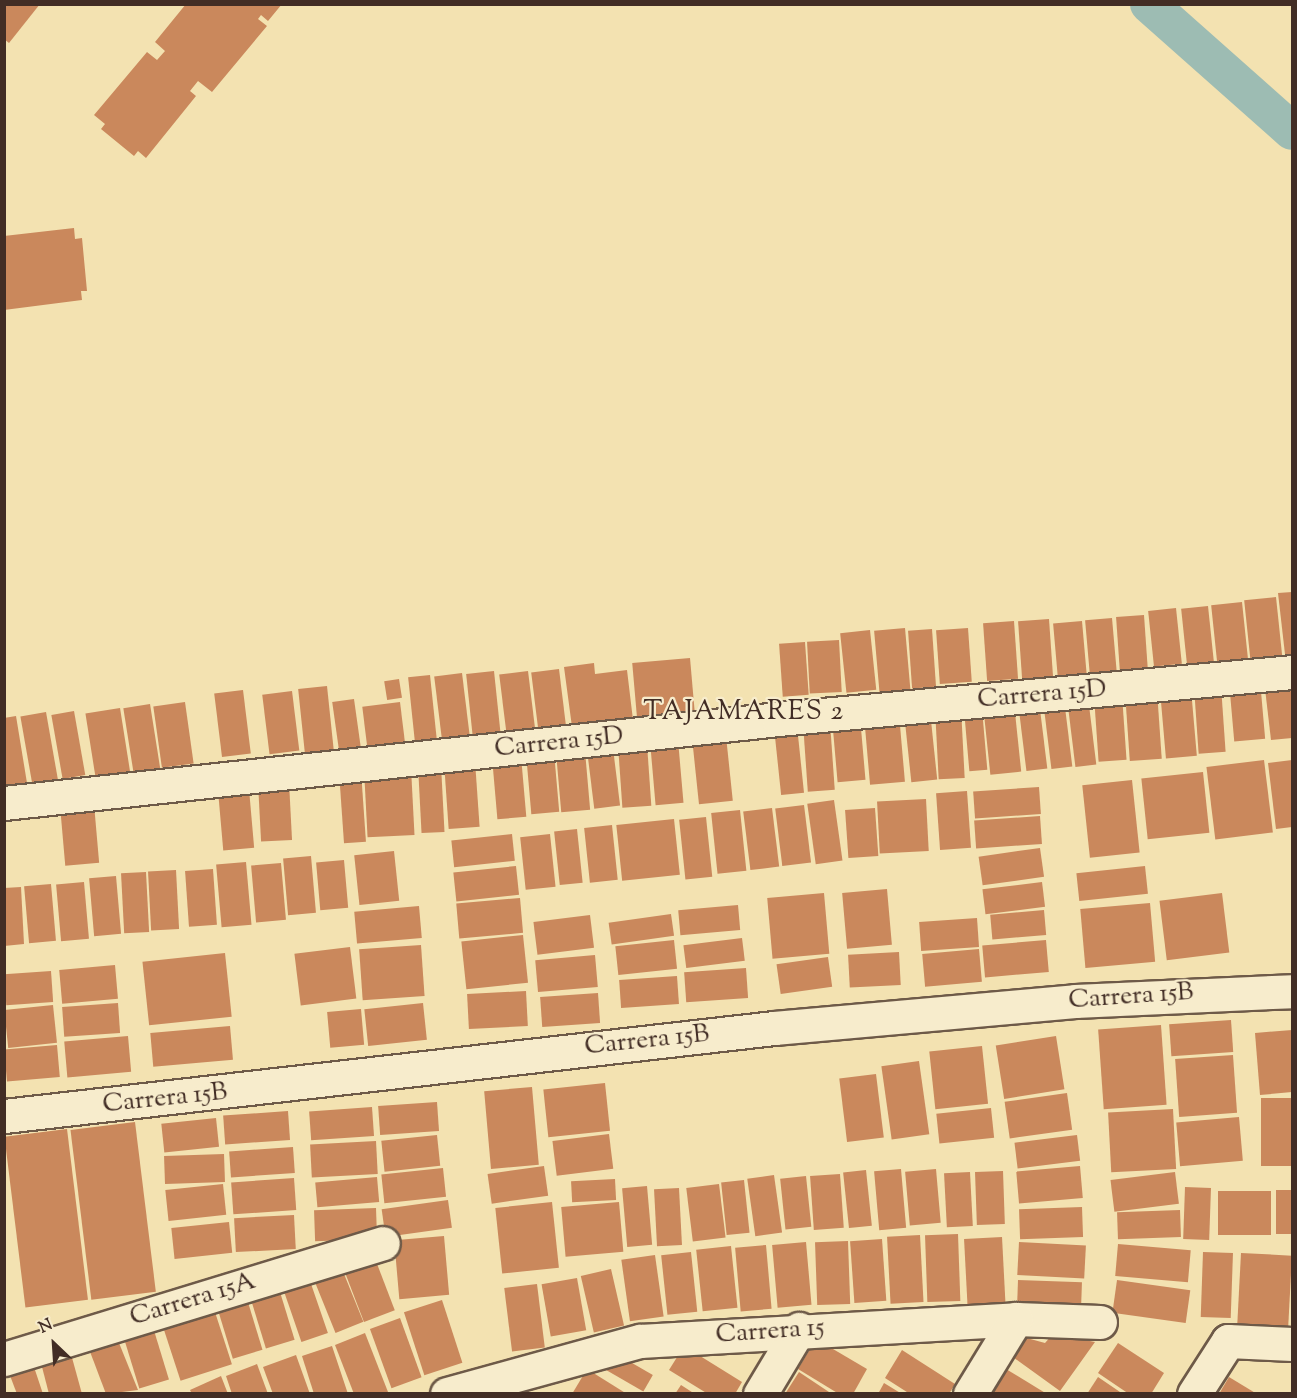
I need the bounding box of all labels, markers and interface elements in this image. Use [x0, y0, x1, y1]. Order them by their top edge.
street label: Carrera 15D [976, 674, 1108, 716]
district label: TAJAMARES 2 [643, 697, 845, 729]
street label: Carrera 15D [493, 721, 625, 765]
street label: Carrera 15B [1067, 977, 1195, 1017]
street label: Carrera 15B [583, 1019, 711, 1063]
street label: Carrera 15B [101, 1077, 229, 1121]
street label: Carrera 15A [126, 1266, 260, 1334]
street label: Carrera 15 [715, 1313, 825, 1351]
north arrow [24, 1314, 84, 1374]
text: N [36, 1314, 57, 1340]

